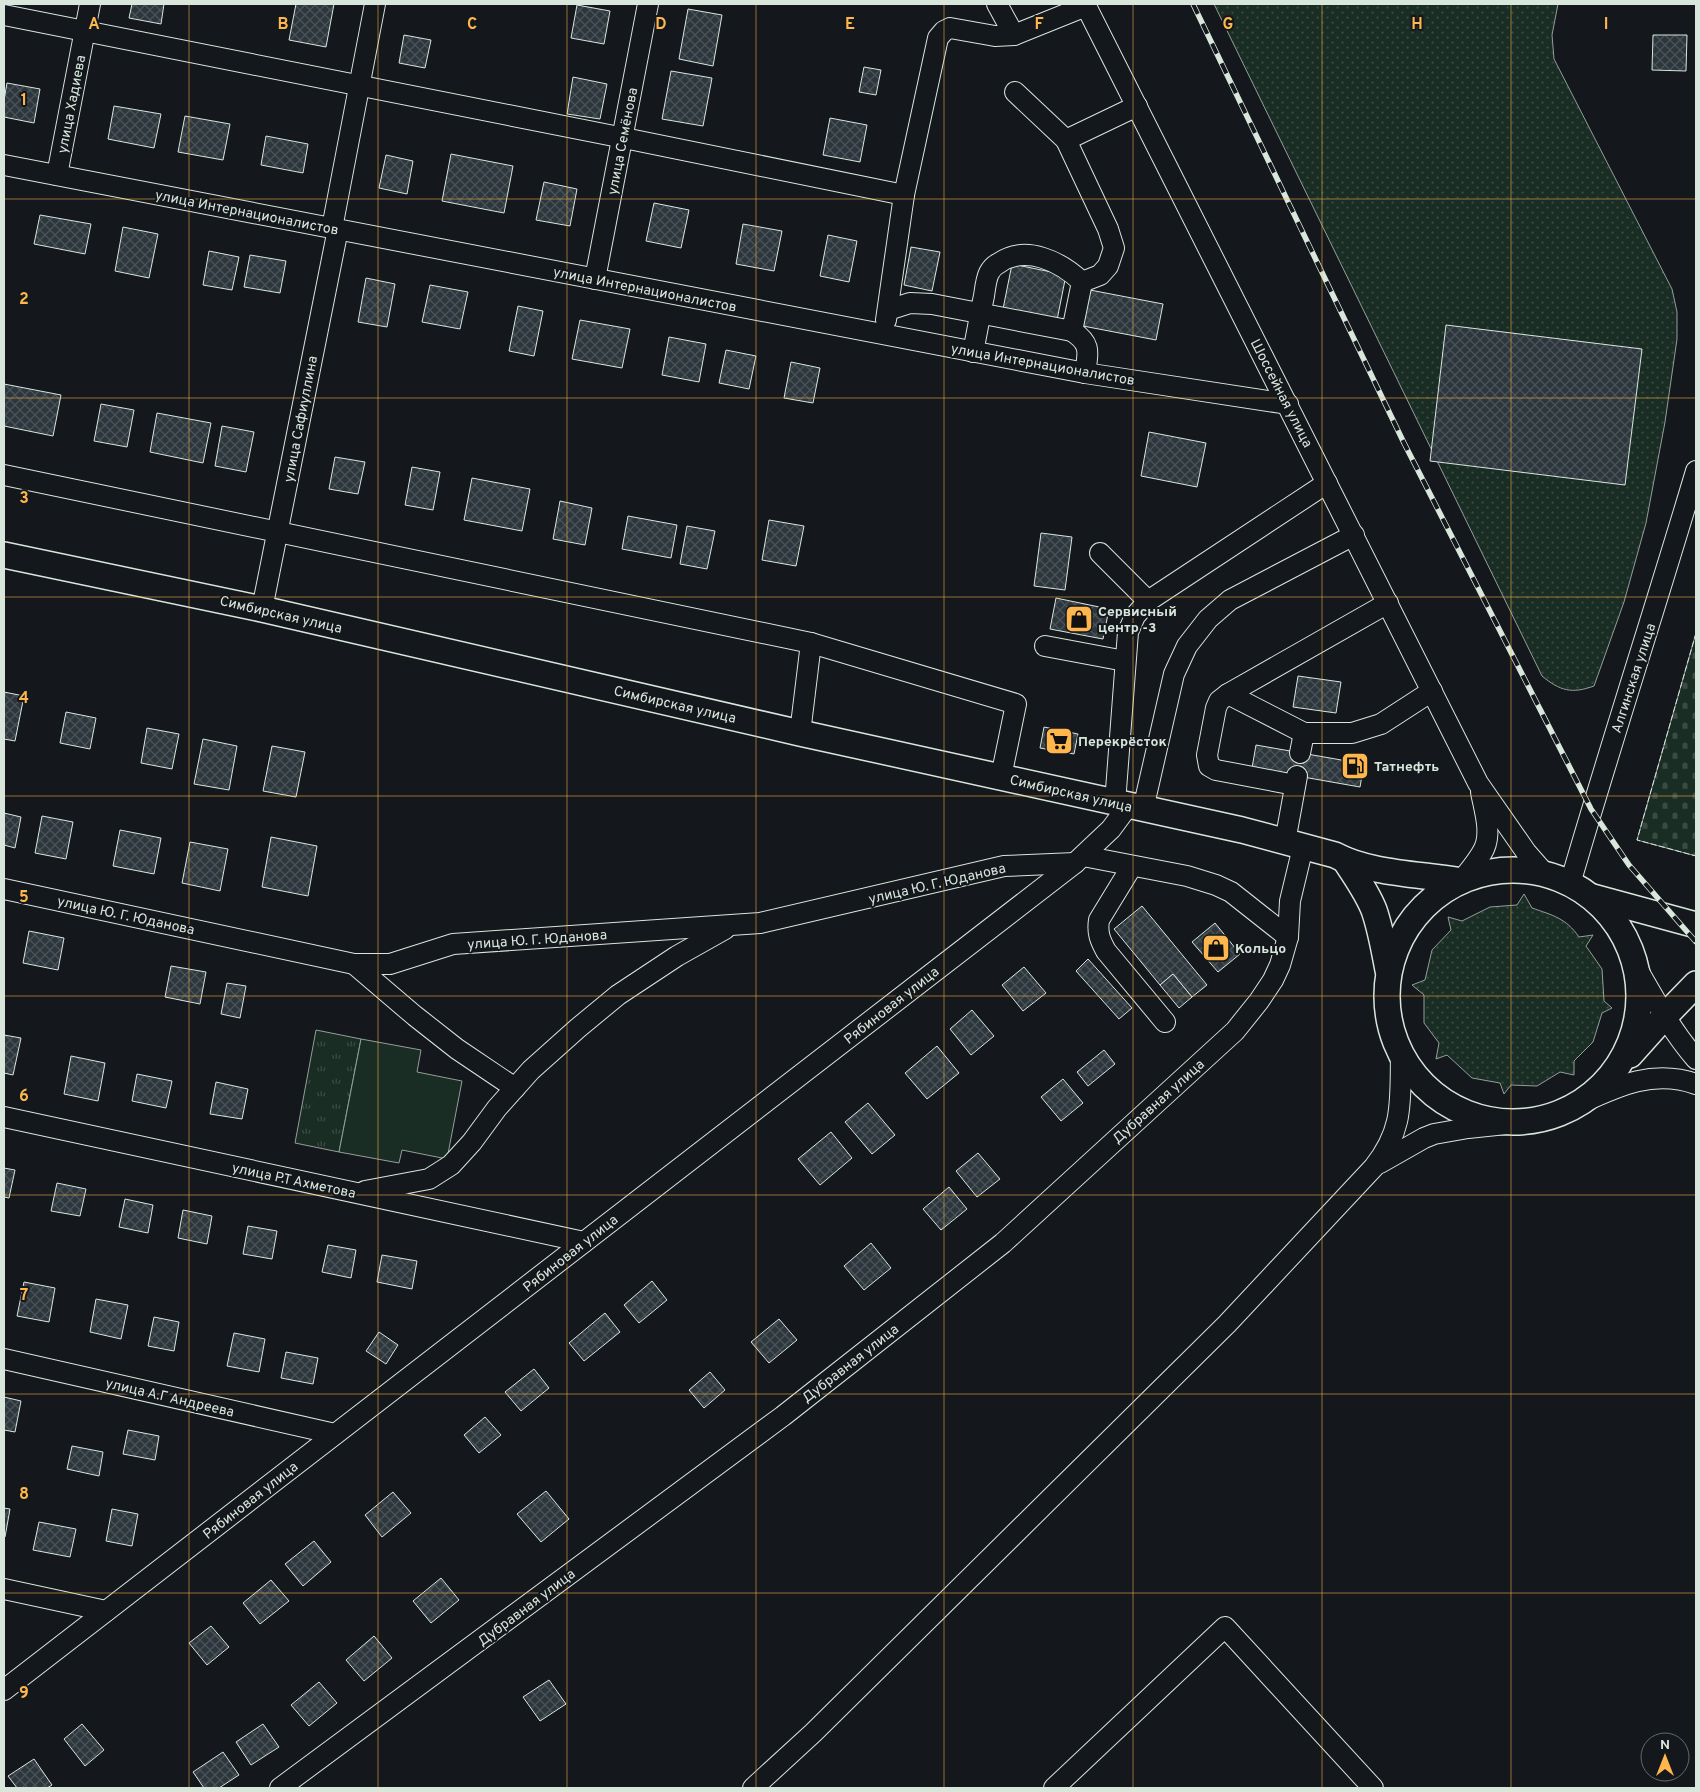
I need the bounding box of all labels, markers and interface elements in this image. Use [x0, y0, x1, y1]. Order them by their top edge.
text: A [88, 15, 100, 35]
text: B [277, 15, 289, 35]
text: C [467, 15, 477, 35]
text: D [655, 15, 667, 35]
text: E [845, 15, 855, 35]
text: F [1034, 15, 1044, 35]
text: G [1223, 15, 1233, 35]
text: H [1411, 15, 1423, 35]
text: I [1604, 15, 1608, 35]
street label: улица Хадиева [55, 54, 90, 155]
street label: улица Семёнова [605, 86, 642, 196]
text: 1 [21, 91, 27, 111]
street label: улица Интернационалистов [153, 187, 340, 240]
street label: улица Интернационалистов [551, 264, 738, 317]
text: 2 [19, 290, 29, 310]
street label: Шоссейная улица [1246, 336, 1315, 451]
street label: улица Интернационалистов [949, 341, 1136, 390]
street label: улица Сафиуллина [281, 355, 322, 484]
text: 3 [19, 489, 29, 509]
street label: Симбирская улица [218, 593, 344, 638]
shop icon: Сервисный центр -3 [1064, 604, 1094, 634]
place label: Сервисный центр -3 [1098, 604, 1177, 637]
street label: Алгинская улица [1609, 621, 1660, 736]
street label: Симбирская улица [612, 683, 738, 728]
text: 4 [19, 689, 29, 709]
supermarket icon: Перекрёсток [1044, 726, 1074, 756]
place label: Перекрёсток [1078, 734, 1167, 751]
fuel station icon: Татнефть [1340, 751, 1370, 781]
place label: Татнефть [1374, 759, 1439, 776]
street label: Симбирская улица [1008, 772, 1134, 817]
street label: улица Ю. Г. Юданова [867, 860, 1008, 909]
text: 5 [19, 888, 29, 908]
street label: улица Ю. Г. Юданова [55, 894, 196, 939]
street label: улица Ю. Г. Юданова [467, 927, 608, 954]
shop icon: Кольцо [1201, 933, 1231, 963]
place label: Кольцо [1235, 941, 1286, 958]
street label: Рябиновая улица [841, 964, 943, 1049]
street label: Дубравная улица [1109, 1056, 1209, 1148]
text: 6 [19, 1087, 29, 1107]
street label: улица Р.Т Ахметова [230, 1160, 357, 1203]
street label: Рябиновая улица [520, 1212, 622, 1297]
text: 7 [20, 1286, 28, 1306]
street label: Дубравная улица [799, 1321, 903, 1407]
street label: улица А.Г Андреева [104, 1375, 236, 1422]
street label: Рябиновая улица [200, 1459, 302, 1544]
text: 8 [19, 1485, 29, 1505]
street label: Дубравная улица [475, 1566, 579, 1650]
text: 9 [19, 1684, 29, 1704]
north arrow [1640, 1732, 1690, 1782]
text: N [1660, 1737, 1670, 1754]

